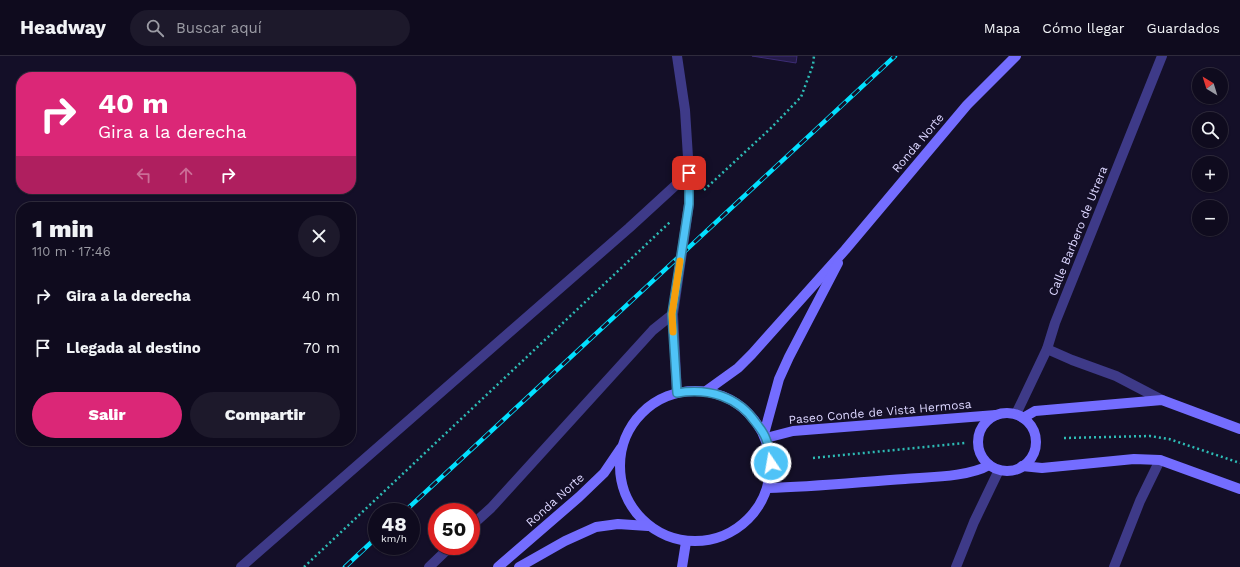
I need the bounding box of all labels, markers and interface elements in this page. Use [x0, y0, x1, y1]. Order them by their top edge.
search box [130, 10, 410, 46]
text: Headway [20, 16, 106, 39]
icon: search [144, 17, 166, 39]
text: Buscar aquí [176, 19, 262, 37]
text: Mapa [984, 20, 1020, 36]
text: Cómo llegar [1042, 20, 1125, 36]
text: Guardados [1147, 20, 1220, 36]
north arrow [1192, 68, 1228, 104]
map controls [1192, 68, 1228, 236]
text: 40 m [98, 87, 168, 120]
icon: right [32, 88, 84, 140]
street label: Ronda Norte [889, 111, 947, 175]
button: search [1192, 112, 1228, 148]
text: Gira a la derecha [98, 121, 247, 142]
pin [672, 156, 706, 190]
button: + [1192, 156, 1228, 192]
icon: arrive [678, 162, 700, 184]
icon: left [133, 164, 155, 186]
icon: ahead [175, 164, 197, 186]
icon: right [217, 164, 239, 186]
street label: Calle Barbero de Utrera [1046, 164, 1111, 298]
button: − [1192, 200, 1228, 236]
text: 1 min [32, 215, 94, 243]
button: close [298, 215, 340, 257]
text: 110 m · 17:46 [32, 244, 111, 259]
icon: right [32, 285, 54, 307]
text: Gira a la derecha [66, 287, 191, 305]
text: 40 m [302, 287, 340, 305]
icon: arrive [32, 337, 54, 359]
text: Llegada al destino [66, 339, 201, 357]
text: 70 m [303, 339, 340, 357]
button: Salir [32, 392, 182, 438]
button: Compartir [190, 392, 340, 438]
street label: Paseo Conde de Vista Hermosa [788, 397, 972, 427]
position arrow [750, 442, 792, 484]
street label: Ronda Norte [523, 470, 587, 530]
speed limit sign: 50 [428, 503, 480, 555]
text: 48 [381, 512, 407, 536]
text: km/h [381, 533, 407, 544]

